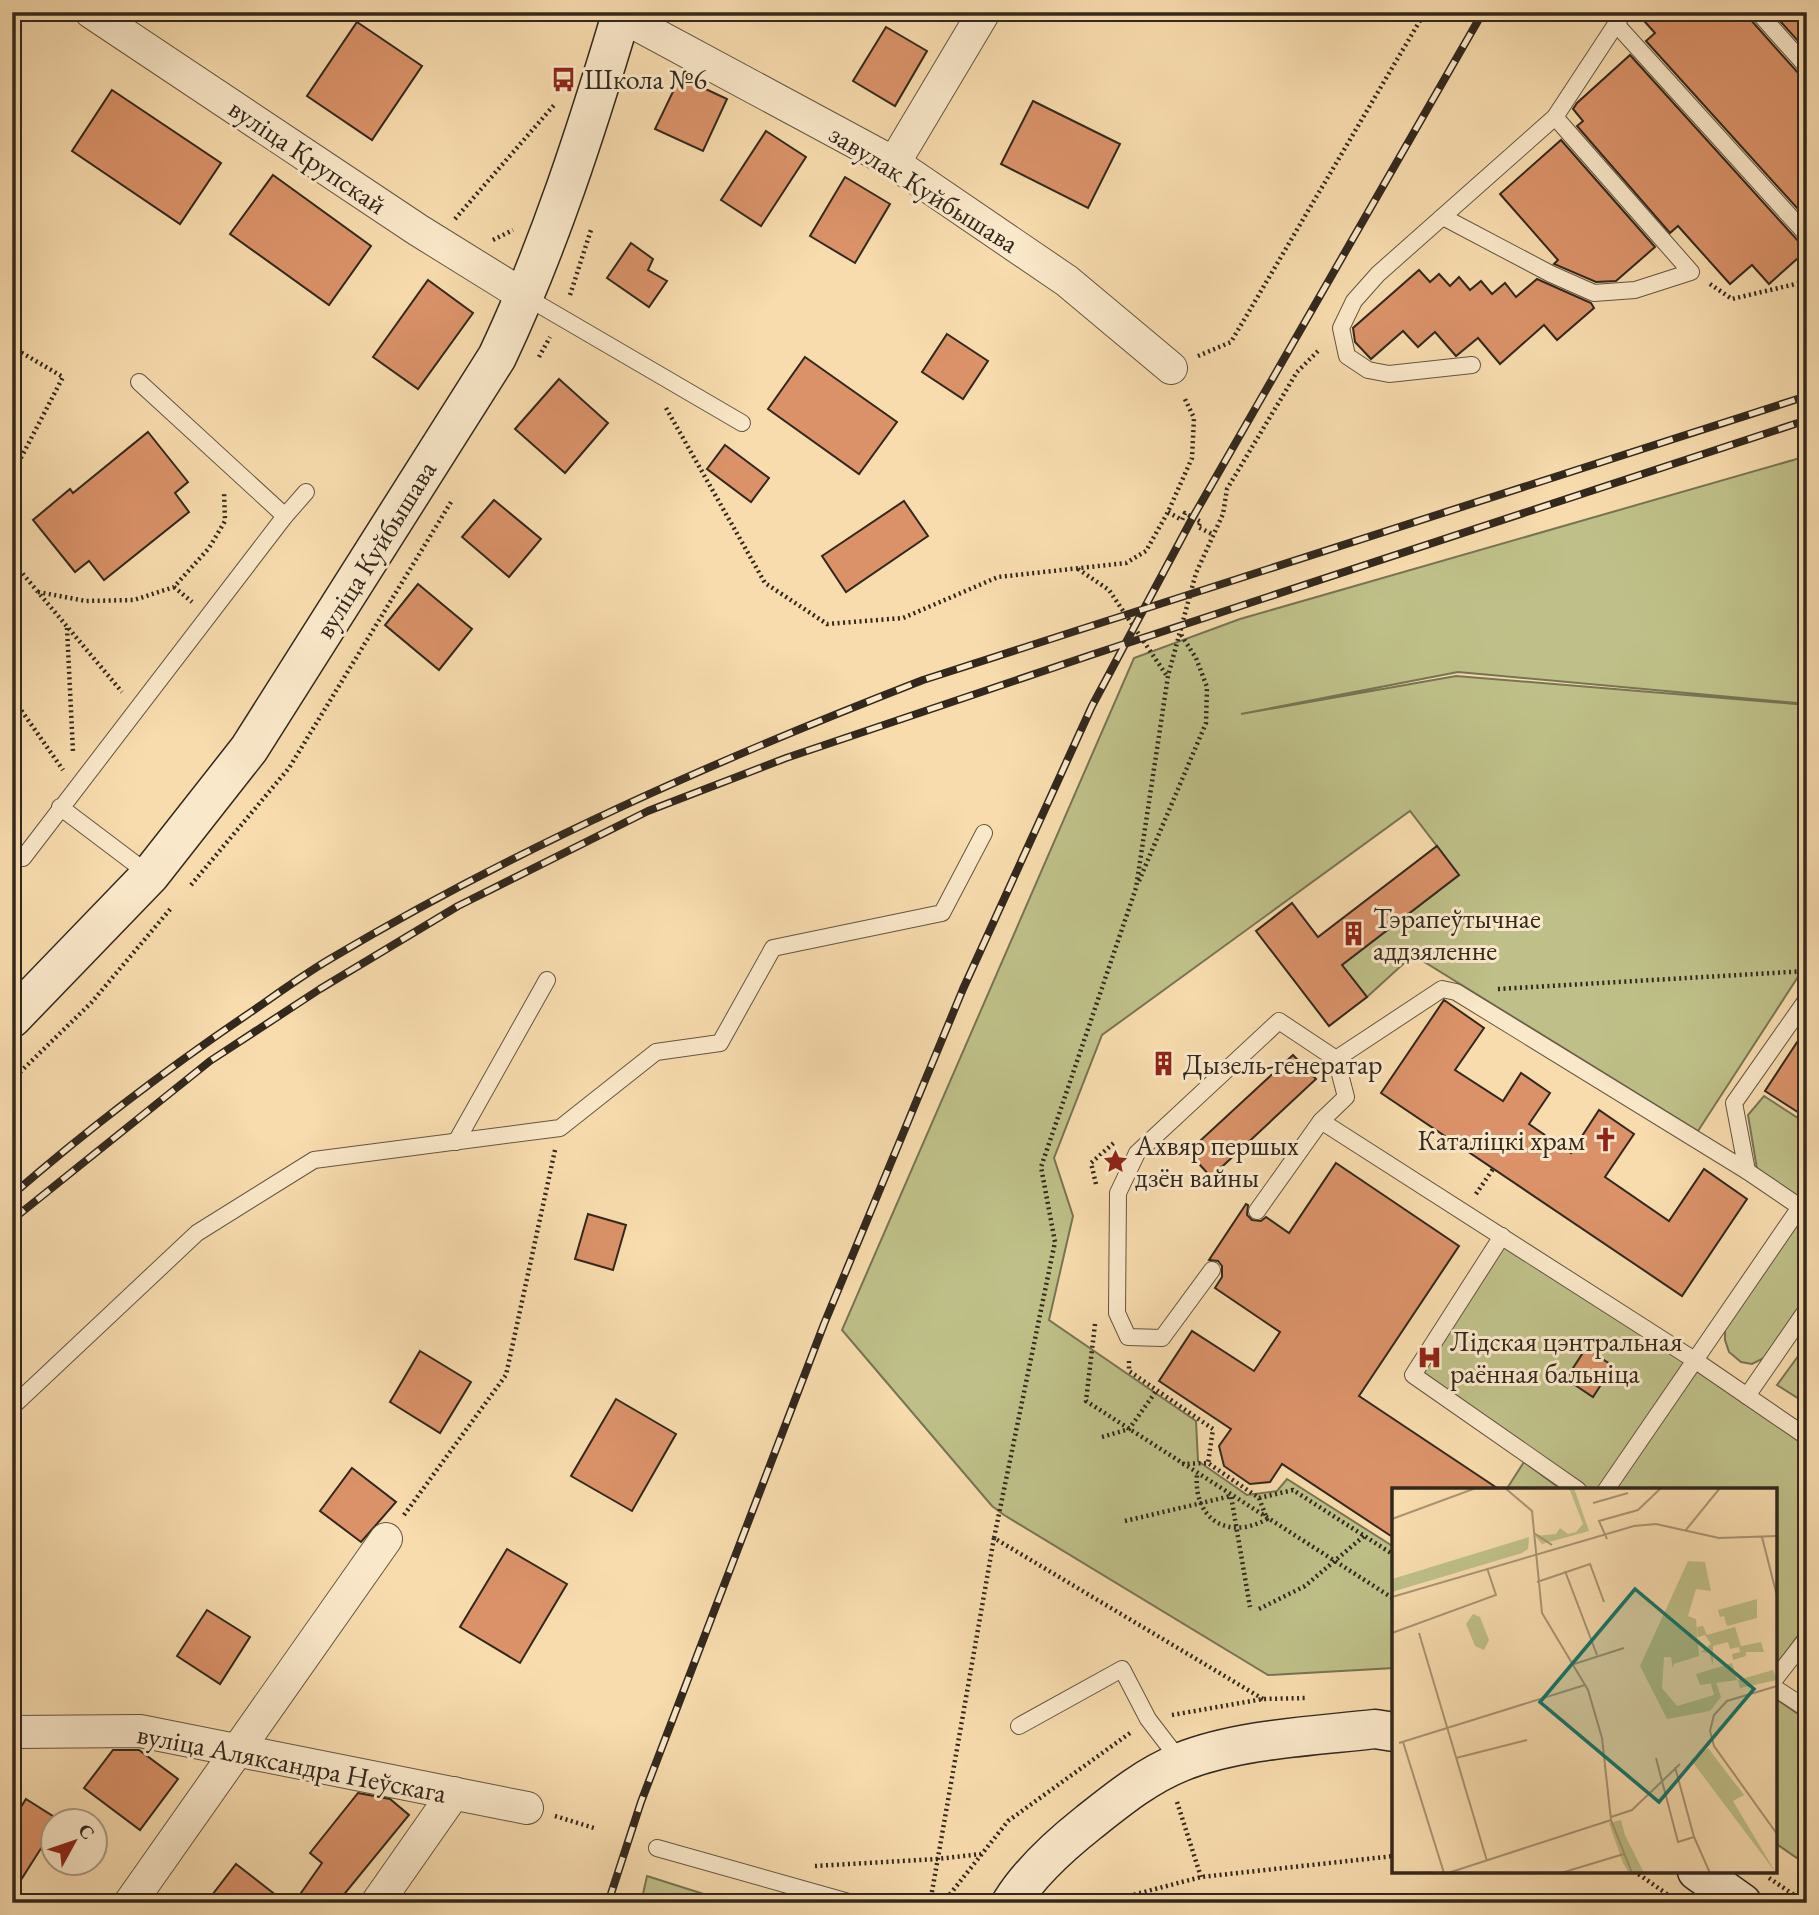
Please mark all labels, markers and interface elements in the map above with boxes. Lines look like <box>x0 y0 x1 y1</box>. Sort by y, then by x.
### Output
place label: Школа №6 <box>584 61 707 97</box>
bus stop icon: Школа №6 <box>550 65 578 93</box>
street label: вуліца Крупскай <box>222 90 394 222</box>
street label: завулак Куйбышава <box>822 115 1026 261</box>
street label: вуліца Куйбышава <box>306 453 444 645</box>
place label: Тэрапеўтычнае аддзяленне <box>1373 900 1541 968</box>
building icon: Тэрапеўтычнае аддзяленне <box>1339 920 1367 948</box>
place label: Дызель-генератар <box>1183 1046 1383 1082</box>
building icon: Дызель-генератар <box>1149 1050 1177 1078</box>
place label: Каталіцкі храм <box>1417 1122 1585 1158</box>
church icon: Каталіцкі храм <box>1591 1126 1619 1154</box>
place label: Ахвяр першых дзён вайны <box>1134 1127 1299 1195</box>
place icon: Ахвяр першых дзён вайны <box>1101 1147 1129 1175</box>
place label: Лідская цэнтральная раённая бальніца <box>1450 1323 1682 1391</box>
hospital icon: Лідская цэнтральная раённая бальніца <box>1416 1343 1444 1371</box>
inset map <box>1392 1488 1777 1873</box>
street label: вуліца Аляксандра Неўскага <box>134 1715 450 1811</box>
north arrow <box>38 1806 108 1876</box>
text: С <box>73 1818 101 1845</box>

